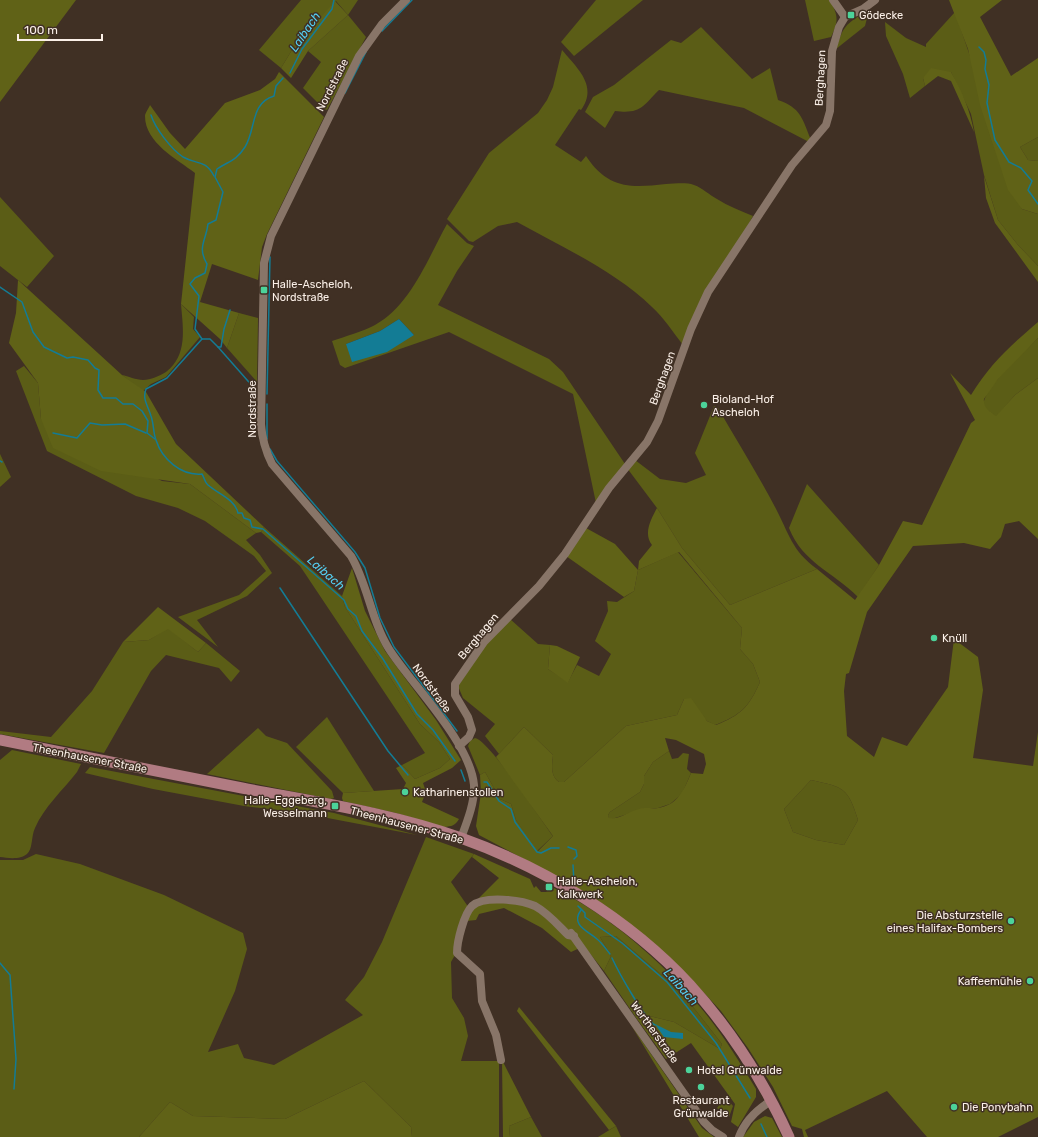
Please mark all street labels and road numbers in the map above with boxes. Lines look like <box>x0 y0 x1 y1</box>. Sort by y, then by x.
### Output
street label: Berghagen <box>813 50 828 106</box>
street label: Nordstraße <box>314 57 351 114</box>
street label: Berghagen <box>647 349 678 407</box>
street label: Nordstraße <box>246 380 259 438</box>
street label: Berghagen <box>455 611 501 662</box>
street label: Nordstraße <box>410 661 454 715</box>
street label: Theenhausener Straße <box>32 741 148 776</box>
street label: Theenhausener Straße <box>349 804 465 847</box>
street label: Wertherstraße <box>628 999 681 1066</box>

